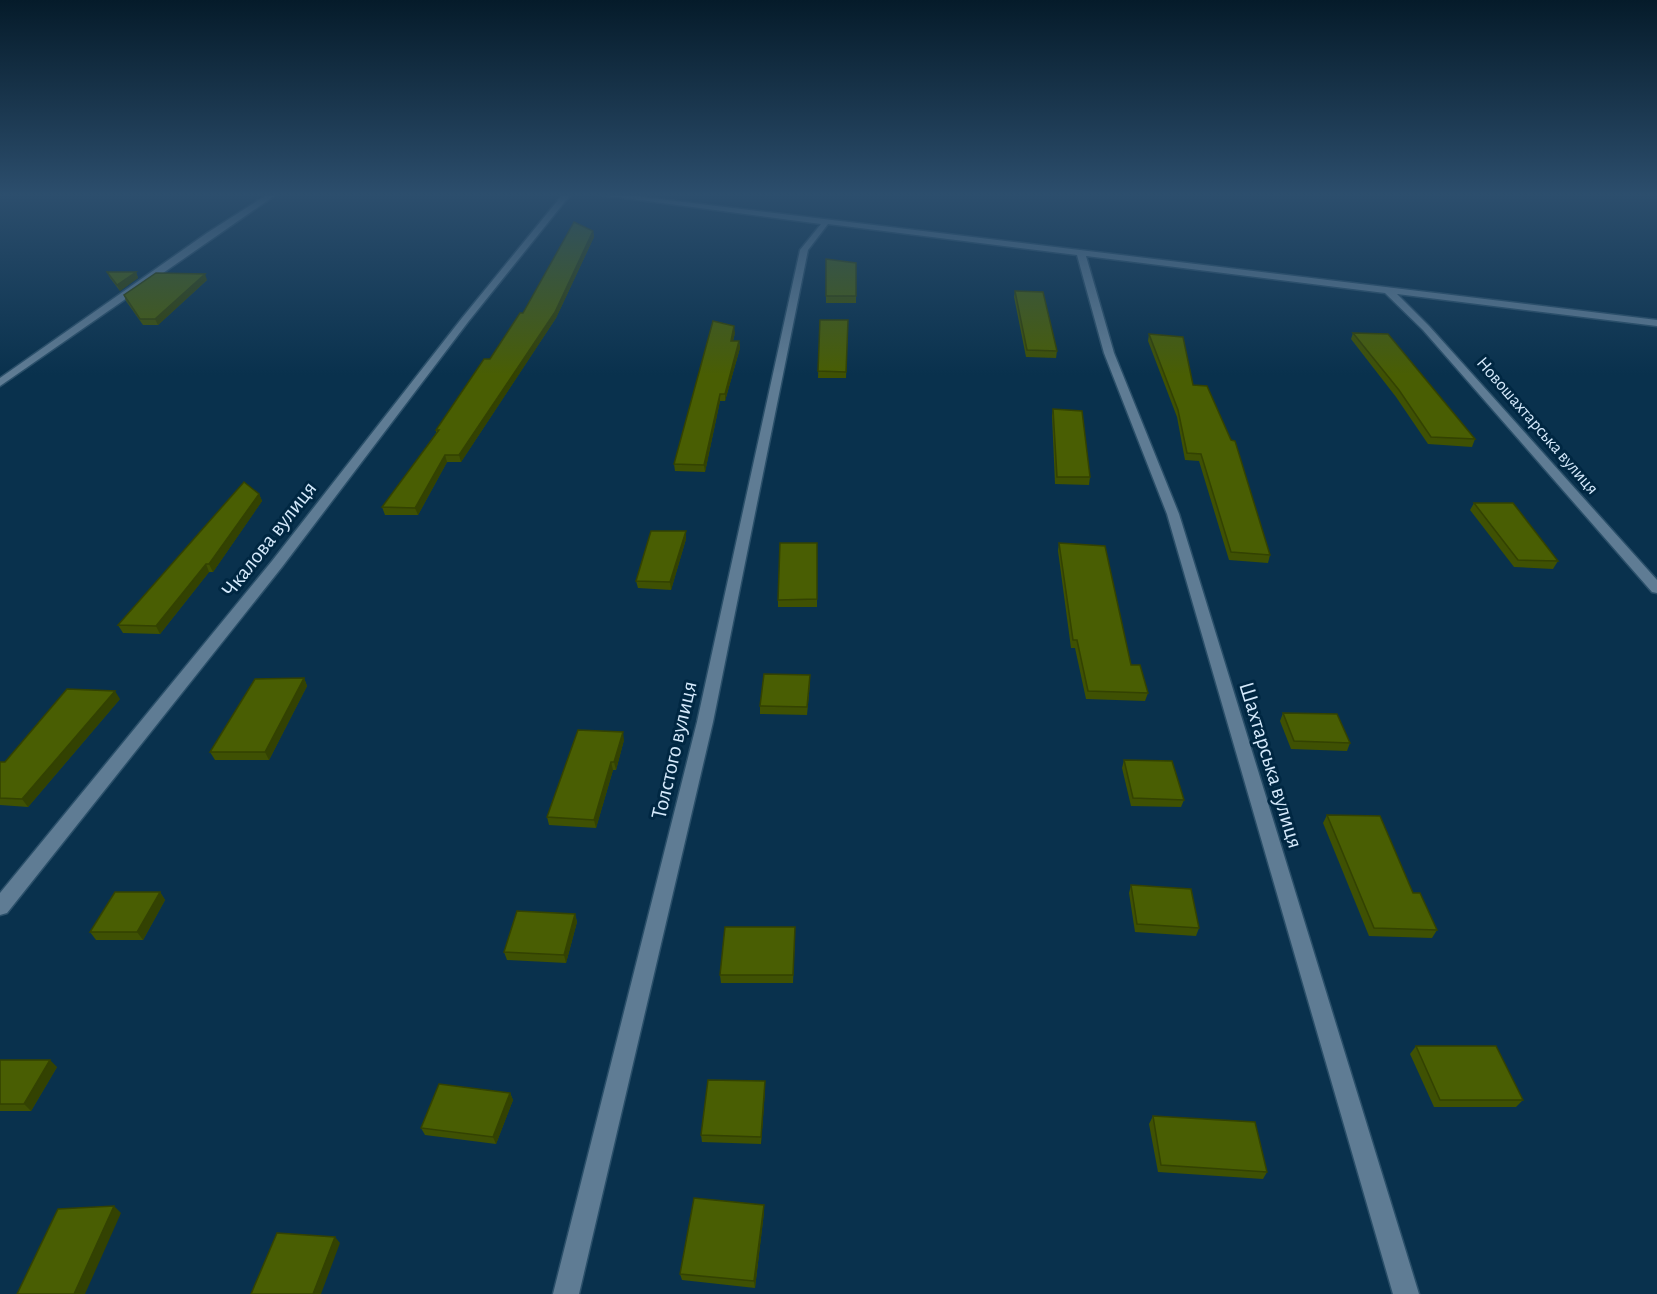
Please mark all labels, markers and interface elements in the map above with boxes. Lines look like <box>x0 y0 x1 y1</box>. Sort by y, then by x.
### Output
street label: Новошахтарська вулиця <box>1473 354 1601 498</box>
street label: Чкалова вулиця <box>217 477 321 601</box>
street label: Толстого вулиця <box>647 679 701 821</box>
street label: Шахтарська вулиця <box>1235 679 1307 851</box>

